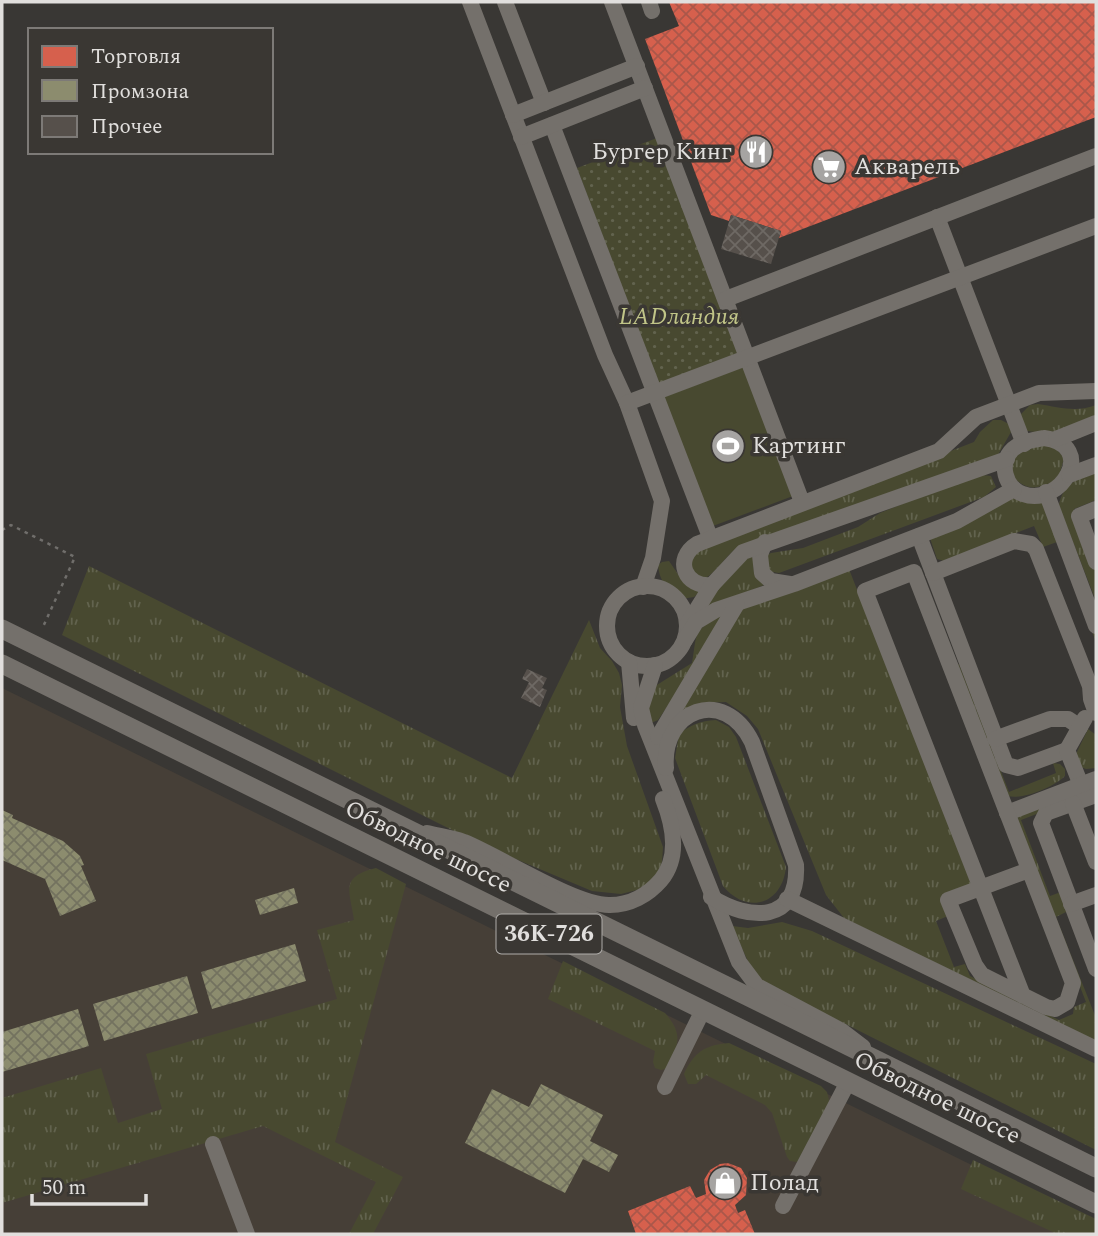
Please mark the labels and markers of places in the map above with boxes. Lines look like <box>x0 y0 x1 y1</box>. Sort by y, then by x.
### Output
restaurant icon: Бургер Кинг <box>737 133 775 171</box>
place label: Бургер Кинг <box>592 134 732 170</box>
supermarket icon: Акварель <box>810 148 848 186</box>
place label: Акварель <box>854 149 960 185</box>
sports icon: Картинг <box>709 427 747 465</box>
place label: Картинг <box>752 428 846 464</box>
shop icon: Полад <box>706 1164 744 1202</box>
place label: Полад <box>750 1165 819 1201</box>

